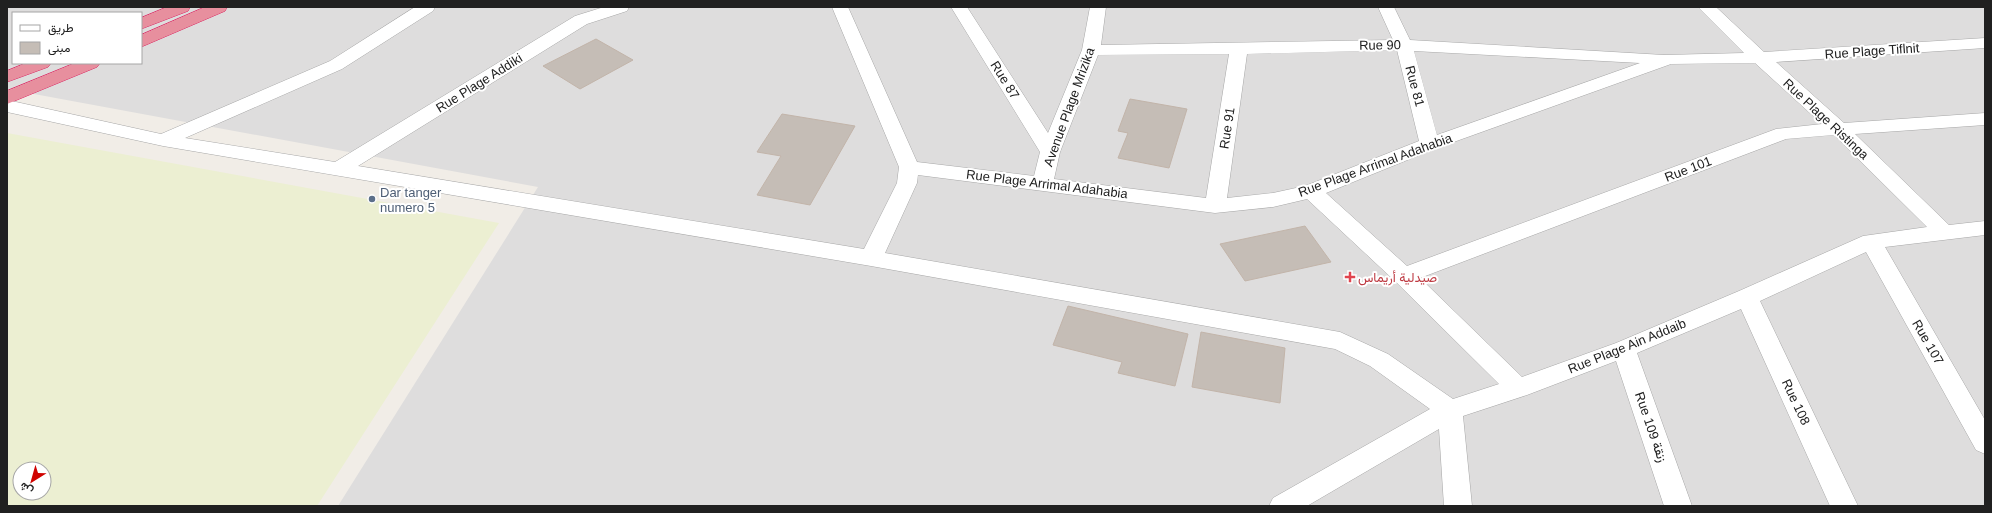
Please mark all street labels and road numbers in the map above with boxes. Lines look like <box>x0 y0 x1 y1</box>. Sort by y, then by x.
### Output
street label: Rue 90 <box>1359 37 1401 53</box>
street label: Rue Plage Tiflnit <box>1824 40 1920 62</box>
street label: Avenue Plage Mrizika <box>1040 45 1098 169</box>
street label: Rue Plage Addiki <box>433 50 525 116</box>
street label: Rue 87 <box>988 58 1022 102</box>
street label: Rue 81 <box>1402 64 1428 108</box>
street label: Rue Plage Ristinga <box>1780 76 1872 163</box>
street label: Rue 91 <box>1216 106 1238 150</box>
street label: Rue Plage Arrimal Adahabia <box>1296 130 1455 200</box>
street label: Rue 101 <box>1662 153 1714 185</box>
street label: Rue Plage Arrimal Adahabia <box>965 167 1129 201</box>
street label: Rue Plage Ain Addaib <box>1566 315 1688 377</box>
street label: Rue 107 <box>1909 317 1947 367</box>
street label: Rue 108 <box>1779 377 1813 427</box>
street label: Rue 109 زنقة <box>1631 390 1670 464</box>

